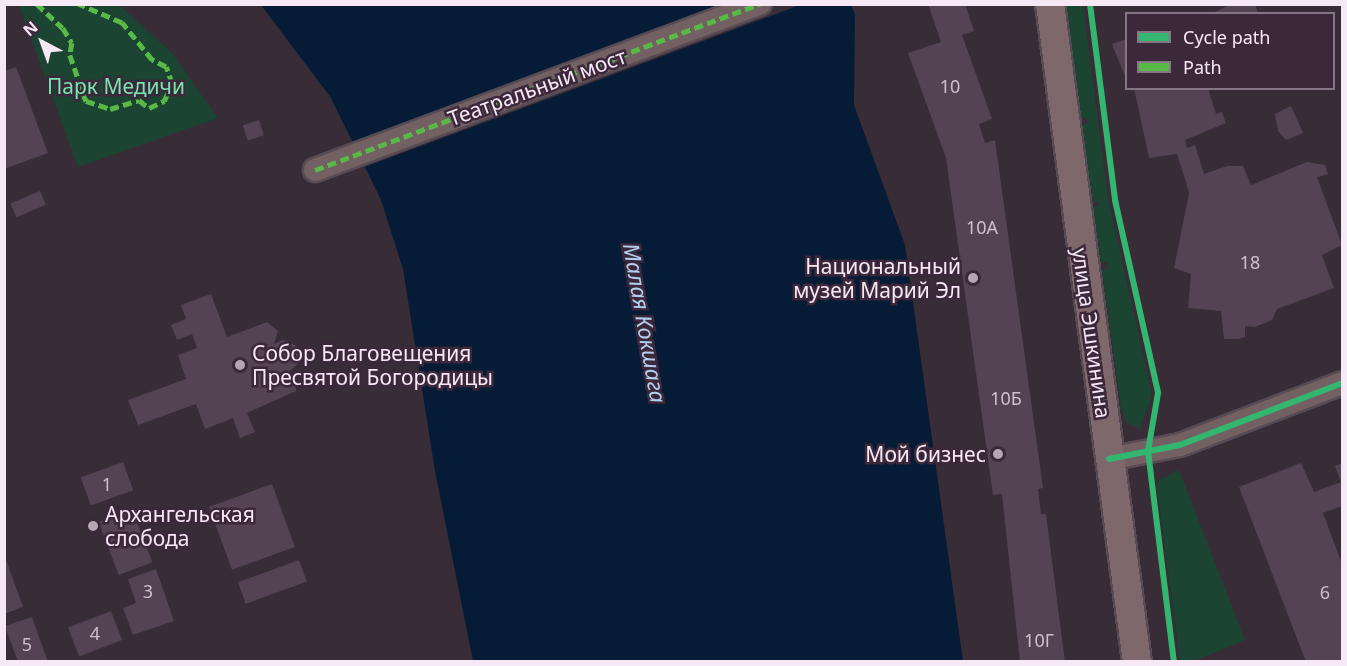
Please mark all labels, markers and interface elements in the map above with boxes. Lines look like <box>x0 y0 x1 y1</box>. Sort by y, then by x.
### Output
north arrow <box>12 12 72 72</box>
legend <box>1125 12 1335 90</box>
text: N <box>18 16 42 41</box>
text: Cycle path <box>1183 25 1270 49</box>
street label: Театральный мост <box>444 43 630 131</box>
text: Path <box>1183 55 1222 79</box>
park label: Парк Медичи <box>47 73 185 99</box>
house number: 10 <box>940 75 960 97</box>
house number: 10А <box>966 216 998 238</box>
water label: Малая Кокшага <box>618 241 672 405</box>
street label: улица Эшкинина <box>1068 246 1116 420</box>
house number: 18 <box>1240 251 1260 273</box>
place label: Национальный музей Марий Эл <box>793 253 961 303</box>
marker: Национальный музей Марий Эл <box>966 271 980 285</box>
place label: Собор Благовещения Пресвятой Богородицы <box>252 340 493 390</box>
marker: Собор Благовещения Пресвятой Богородицы <box>233 358 247 372</box>
house number: 10Б <box>990 387 1022 409</box>
place label: Мой бизнес <box>865 441 986 467</box>
marker: Мой бизнес <box>991 447 1005 461</box>
house number: 1 <box>102 473 112 495</box>
place label: Архангельская слобода <box>105 501 255 551</box>
marker: Архангельская слобода <box>86 519 100 533</box>
house number: 3 <box>143 580 153 602</box>
house number: 6 <box>1320 581 1330 603</box>
house number: 4 <box>90 622 100 644</box>
house number: 10Г <box>1024 629 1054 651</box>
house number: 5 <box>22 633 32 655</box>

